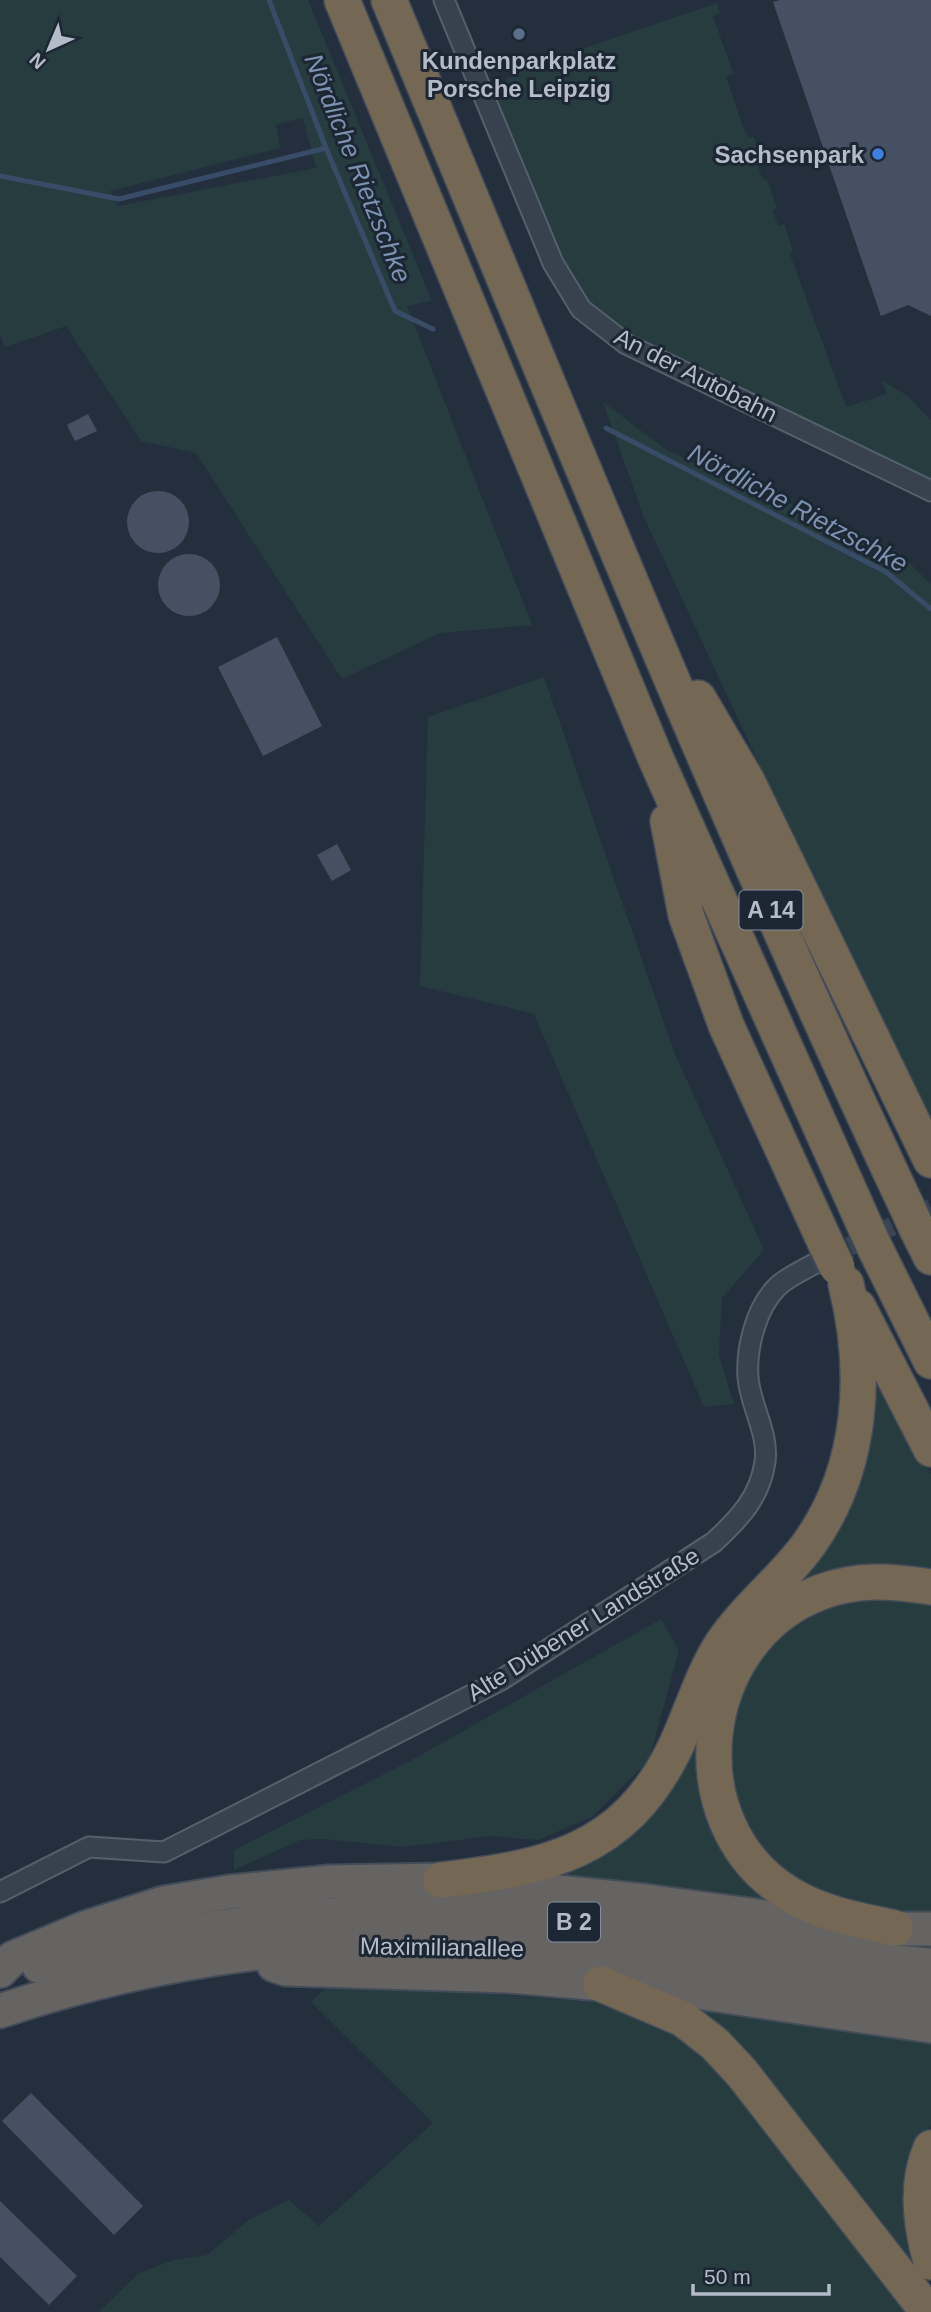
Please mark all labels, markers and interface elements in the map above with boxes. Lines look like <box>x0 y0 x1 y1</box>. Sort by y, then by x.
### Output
north arrow <box>14 14 84 84</box>
marker: Kundenparkplatz Porsche Leipzig <box>511 26 527 42</box>
place label: Kundenparkplatz Porsche Leipzig <box>422 47 616 102</box>
text: N <box>25 49 50 73</box>
water label: Nördliche Rietzschke <box>298 49 418 287</box>
place label: Sachsenpark <box>715 141 865 168</box>
marker: Sachsenpark <box>870 146 886 162</box>
street label: An der Autobahn <box>610 322 782 428</box>
water label: Nördliche Rietzschke <box>683 437 913 579</box>
road number: A 14 <box>740 890 802 930</box>
street label: Alte Dübener Landstraße <box>462 1541 704 1707</box>
road number: B 2 <box>548 1902 600 1941</box>
street label: Maximilianallee <box>360 1932 524 1962</box>
scale bar <box>693 2252 830 2296</box>
text: 50 m <box>704 2265 751 2288</box>

